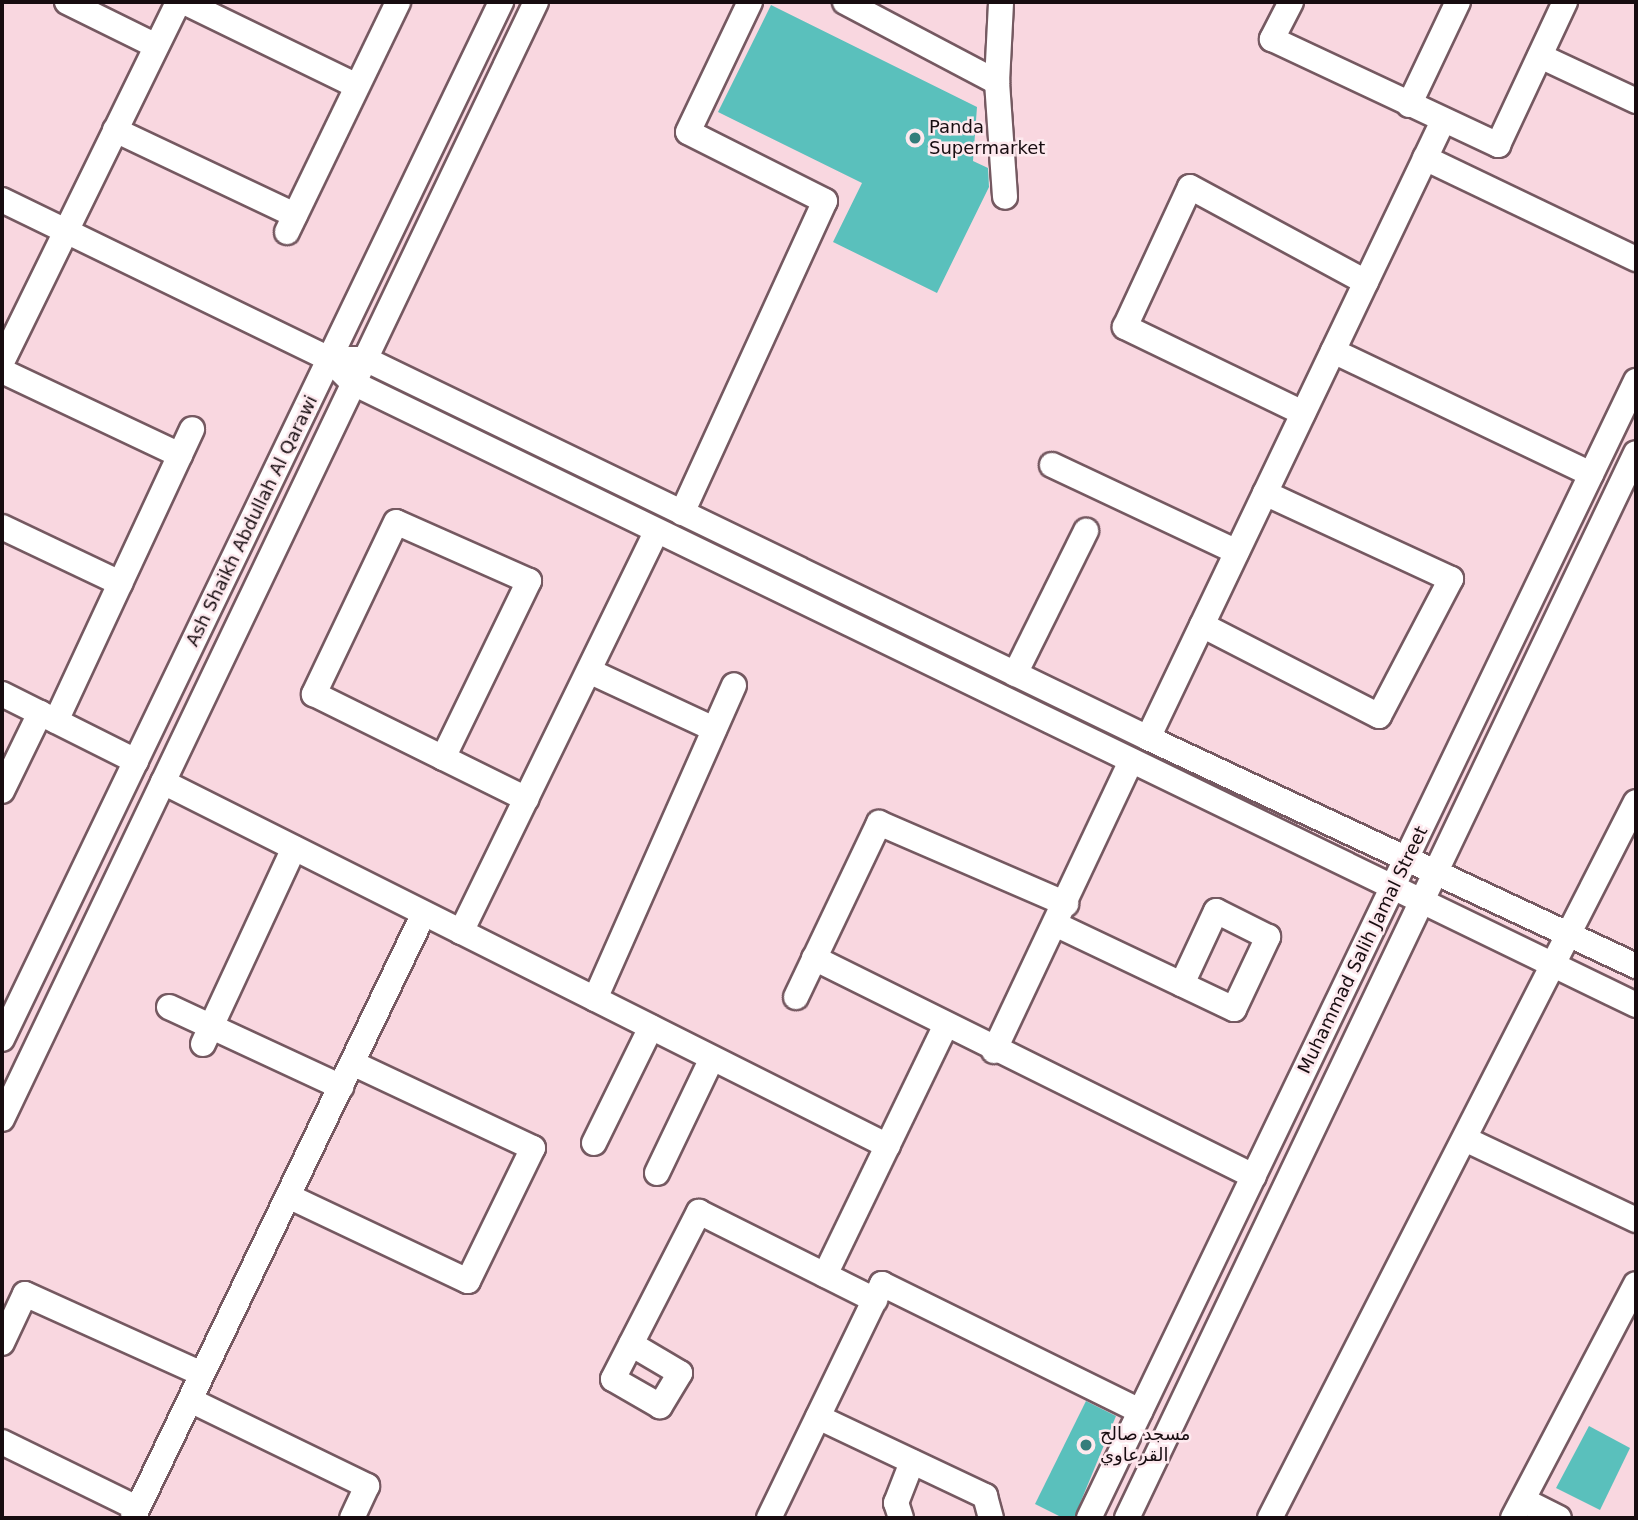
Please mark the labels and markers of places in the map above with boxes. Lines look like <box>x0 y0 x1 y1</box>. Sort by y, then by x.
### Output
place label: Panda Supermarket <box>929 117 1045 160</box>
marker: Panda Supermarket <box>907 130 923 146</box>
place label: مسجد صالح القرعاوي <box>1100 1424 1190 1466</box>
marker: مسجد صالح القرعاوي <box>1078 1437 1094 1453</box>

